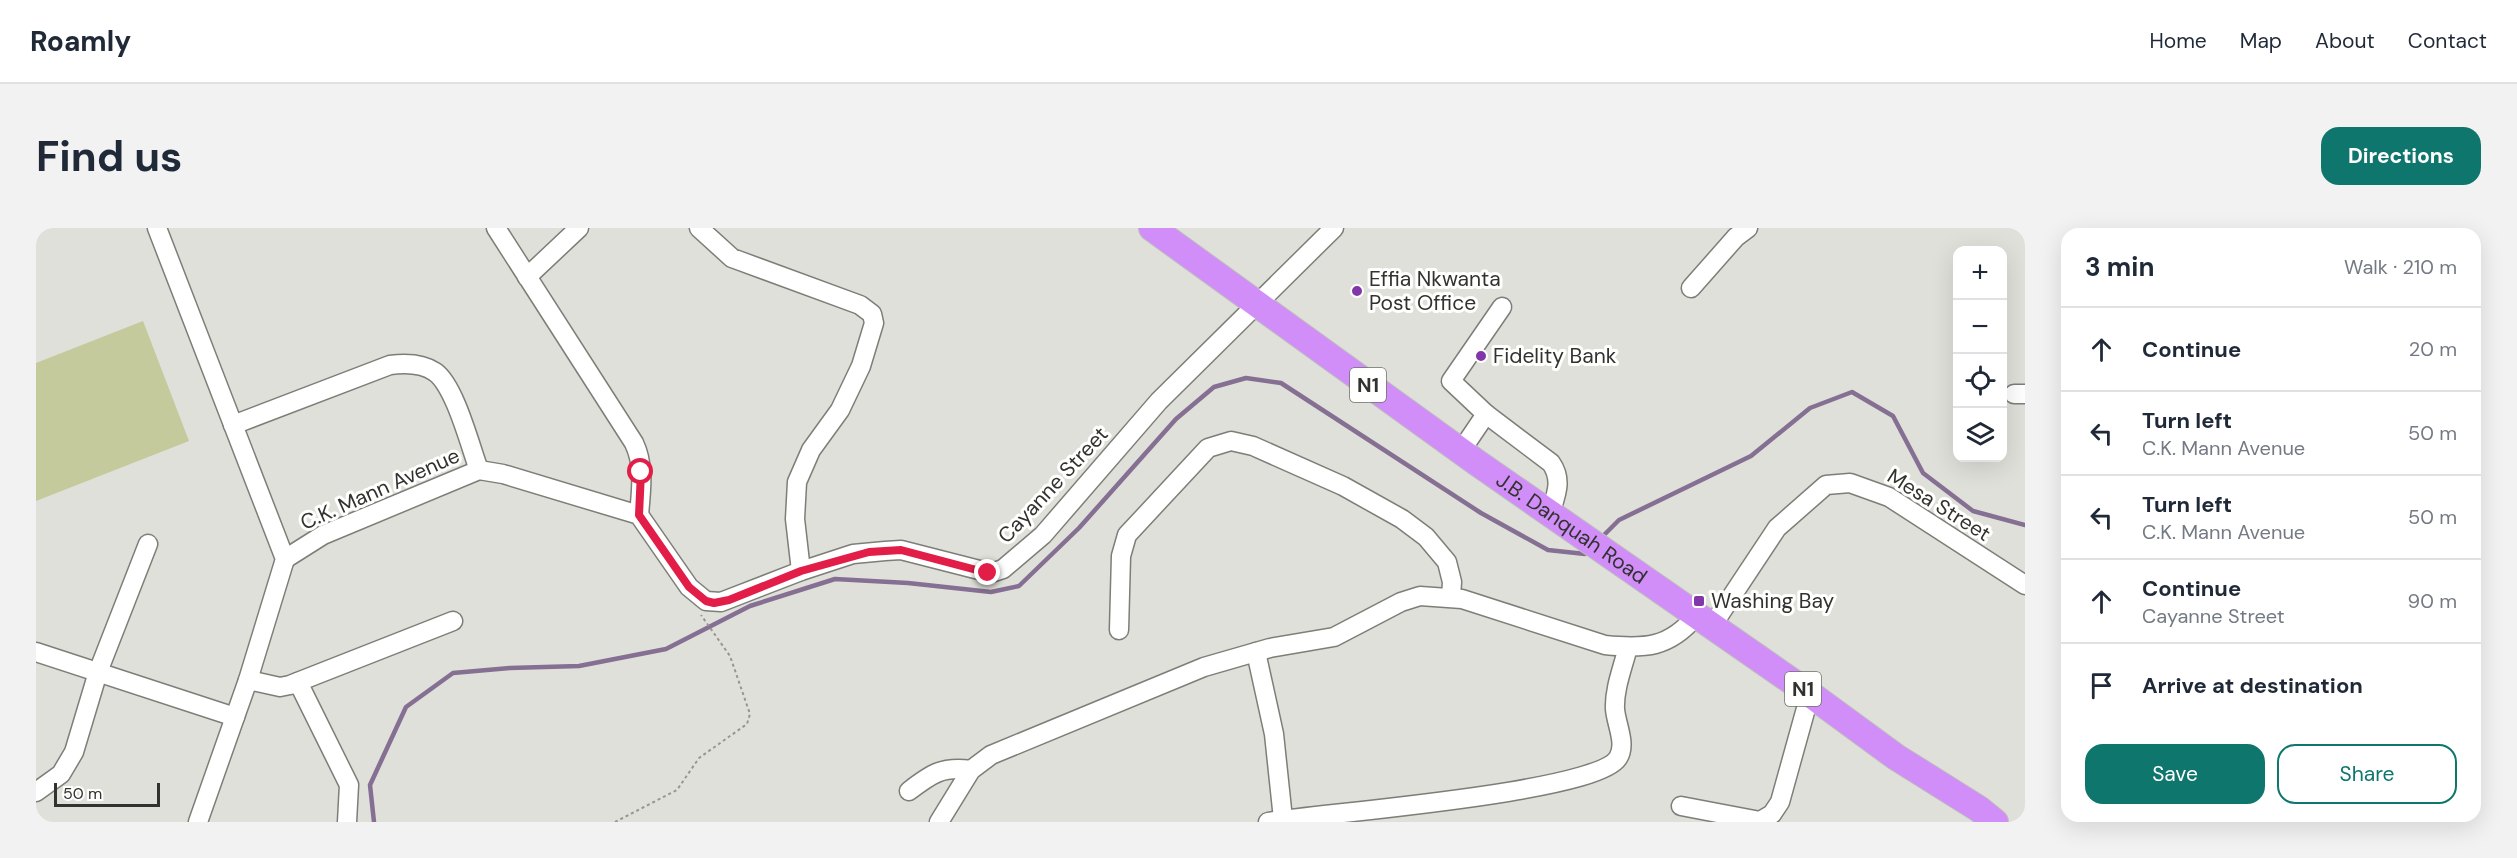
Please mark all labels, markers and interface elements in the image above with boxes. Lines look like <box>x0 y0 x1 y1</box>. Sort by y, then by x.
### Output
text: Roamly <box>30 23 131 60</box>
text: Home <box>2149 27 2207 55</box>
text: Map <box>2240 27 2282 55</box>
text: About <box>2315 27 2375 55</box>
text: Contact <box>2408 27 2487 55</box>
button: Directions <box>2321 127 2481 185</box>
text: Find us <box>36 129 182 184</box>
map controls <box>1953 246 2007 462</box>
button: + <box>1953 246 2007 300</box>
text: 3 min <box>2085 250 2154 284</box>
text: Walk · 210 m <box>2344 254 2457 280</box>
place label: Effia Nkwanta Post Office <box>1369 265 1501 317</box>
marker: Effia Nkwanta Post Office <box>1350 284 1364 298</box>
button: − <box>1953 300 2007 354</box>
icon: ahead <box>2085 333 2118 366</box>
text: Continue <box>2142 335 2241 364</box>
text: 20 m <box>2409 336 2457 362</box>
place label: Fidelity Bank <box>1493 342 1617 370</box>
marker: Fidelity Bank <box>1474 349 1488 363</box>
button: locate <box>1953 354 2007 408</box>
road number: N1 <box>1350 368 1386 402</box>
text: Turn left <box>2142 406 2232 435</box>
button: layers <box>1953 408 2007 462</box>
icon: left <box>2085 417 2118 450</box>
text: 50 m <box>2408 420 2457 446</box>
street label: Cayanne Street <box>992 421 1114 549</box>
text: C.K. Mann Avenue <box>2142 435 2305 461</box>
street label: C.K. Mann Avenue <box>296 441 464 537</box>
route start <box>627 458 653 484</box>
street label: Mesa Street <box>1882 462 1996 548</box>
street label: J.B. Danquah Road <box>1490 466 1653 591</box>
text: Turn left <box>2142 490 2232 519</box>
icon: left <box>2085 501 2118 534</box>
text: 50 m <box>2408 504 2457 530</box>
text: C.K. Mann Avenue <box>2142 519 2305 545</box>
route end <box>974 559 1000 585</box>
text: Continue <box>2142 574 2241 603</box>
icon: ahead <box>2085 585 2118 618</box>
place label: Washing Bay <box>1711 587 1835 615</box>
text: 90 m <box>2408 588 2457 614</box>
marker: Washing Bay <box>1692 594 1706 608</box>
text: Cayanne Street <box>2142 603 2285 629</box>
icon: arrive <box>2085 669 2118 702</box>
text: Arrive at destination <box>2142 671 2363 700</box>
road number: N1 <box>1785 672 1821 706</box>
button: Save <box>2085 744 2265 804</box>
button: Share <box>2277 744 2457 804</box>
scale bar <box>54 780 160 808</box>
text: 50 m <box>63 783 102 804</box>

